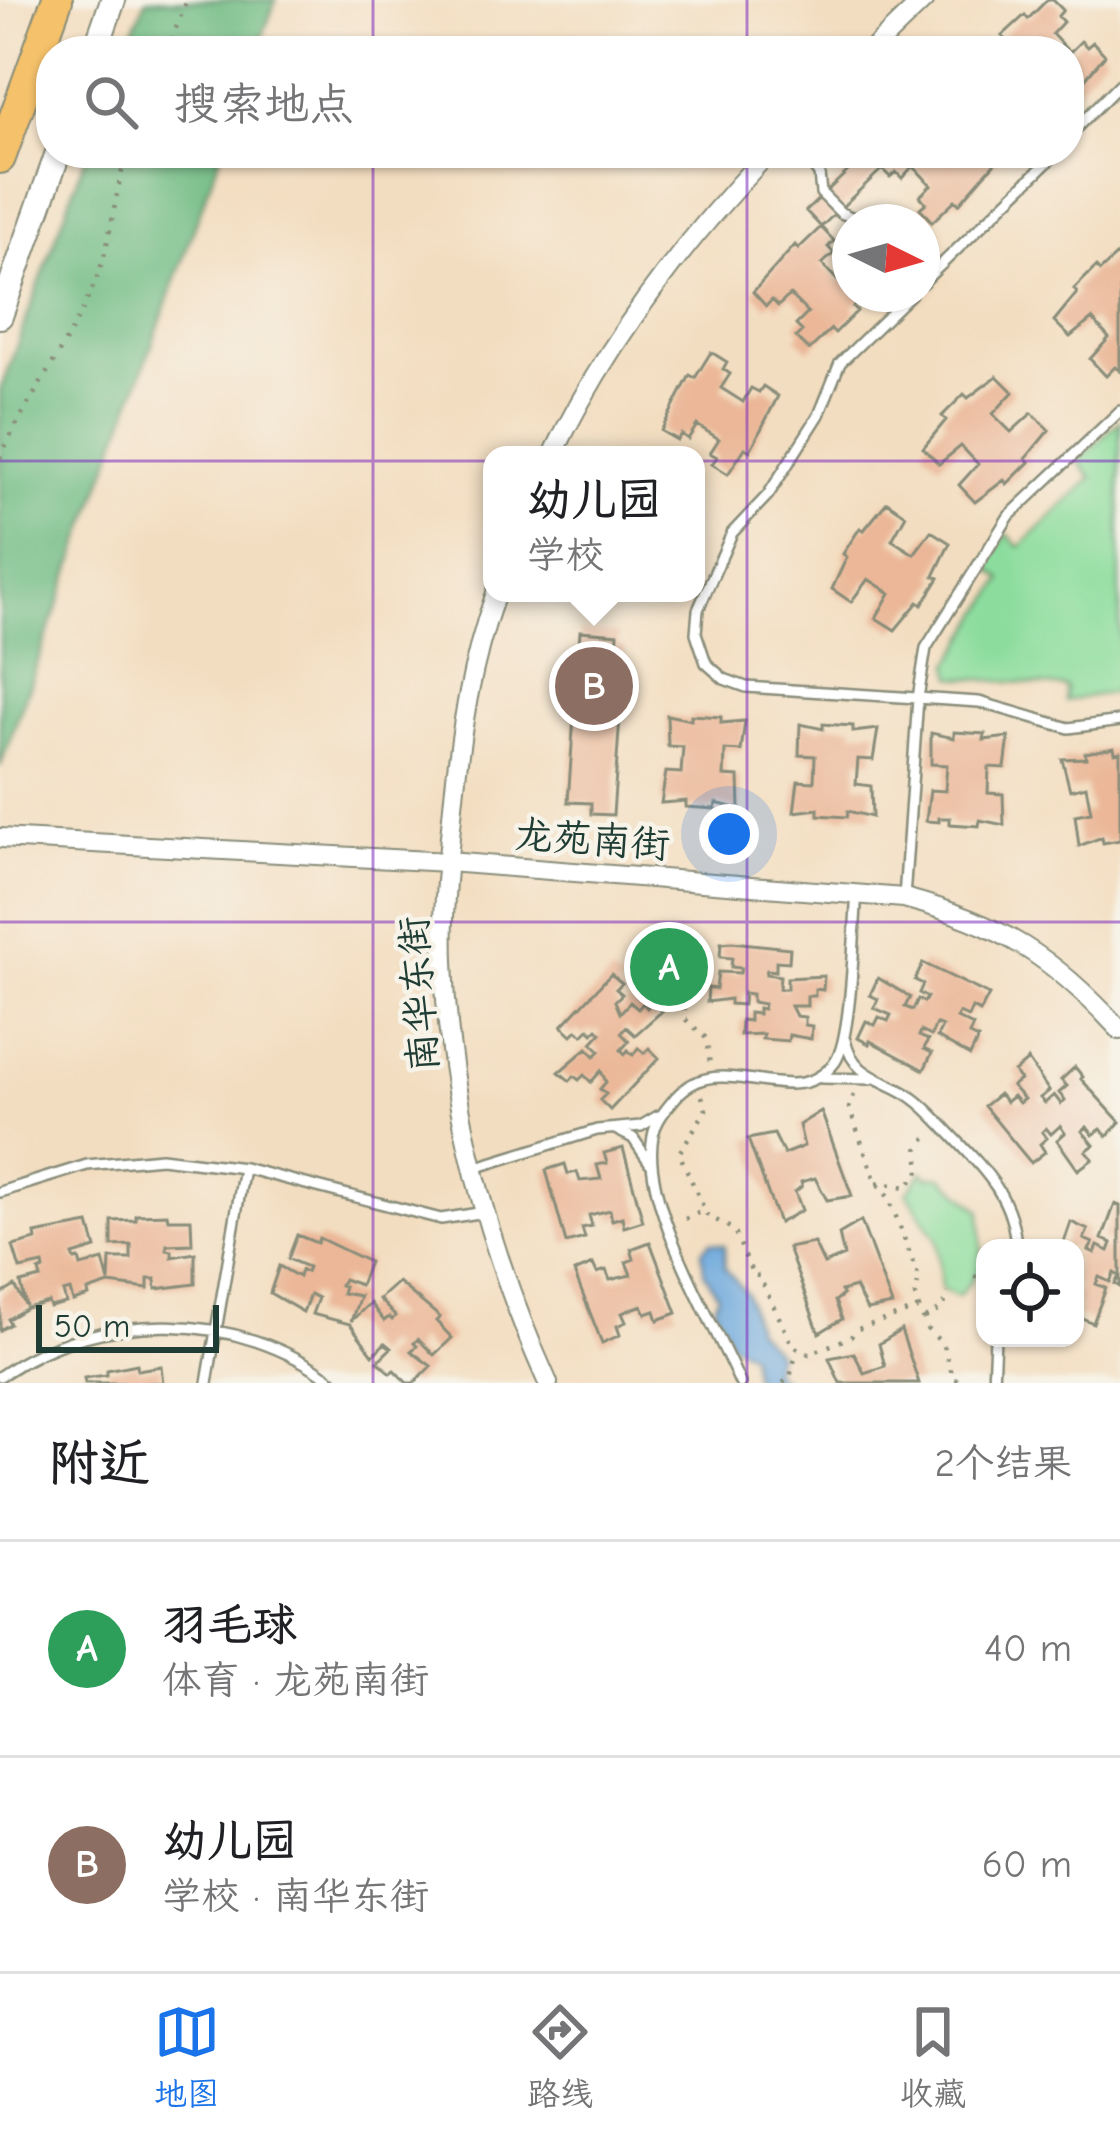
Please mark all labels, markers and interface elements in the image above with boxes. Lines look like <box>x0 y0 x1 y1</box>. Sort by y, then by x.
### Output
search box <box>36 36 1084 168</box>
icon: search <box>78 69 144 135</box>
text: 搜索地点 <box>174 78 354 130</box>
north arrow <box>832 204 940 312</box>
popup <box>483 446 705 602</box>
text: 幼儿园 <box>526 474 662 526</box>
text: 学校 <box>526 533 605 578</box>
pin: B <box>555 641 633 731</box>
your location <box>699 804 759 864</box>
street label: 龙苑南街 <box>513 812 671 868</box>
street label: 南华东街 <box>391 915 447 1073</box>
pin: A <box>630 922 708 1012</box>
map controls <box>976 1239 1084 1347</box>
button: locate <box>976 1239 1084 1347</box>
scale bar <box>36 1299 219 1352</box>
text: 50 m <box>54 1307 130 1345</box>
text: 附近 <box>48 1434 150 1493</box>
text: 2个结果 <box>935 1441 1072 1486</box>
text: 羽毛球 <box>162 1599 297 1651</box>
text: A <box>76 1626 98 1671</box>
text: 40 m <box>984 1626 1072 1671</box>
text: 体育 · 龙苑南街 <box>162 1658 429 1703</box>
text: 幼儿园 <box>162 1815 297 1867</box>
text: B <box>75 1842 99 1887</box>
text: 60 m <box>982 1842 1072 1887</box>
text: 学校 · 南华东街 <box>162 1874 429 1919</box>
tab: 地图 <box>154 1999 220 2114</box>
tab: 路线 <box>527 1999 593 2114</box>
tab: 收藏 <box>900 1999 966 2114</box>

